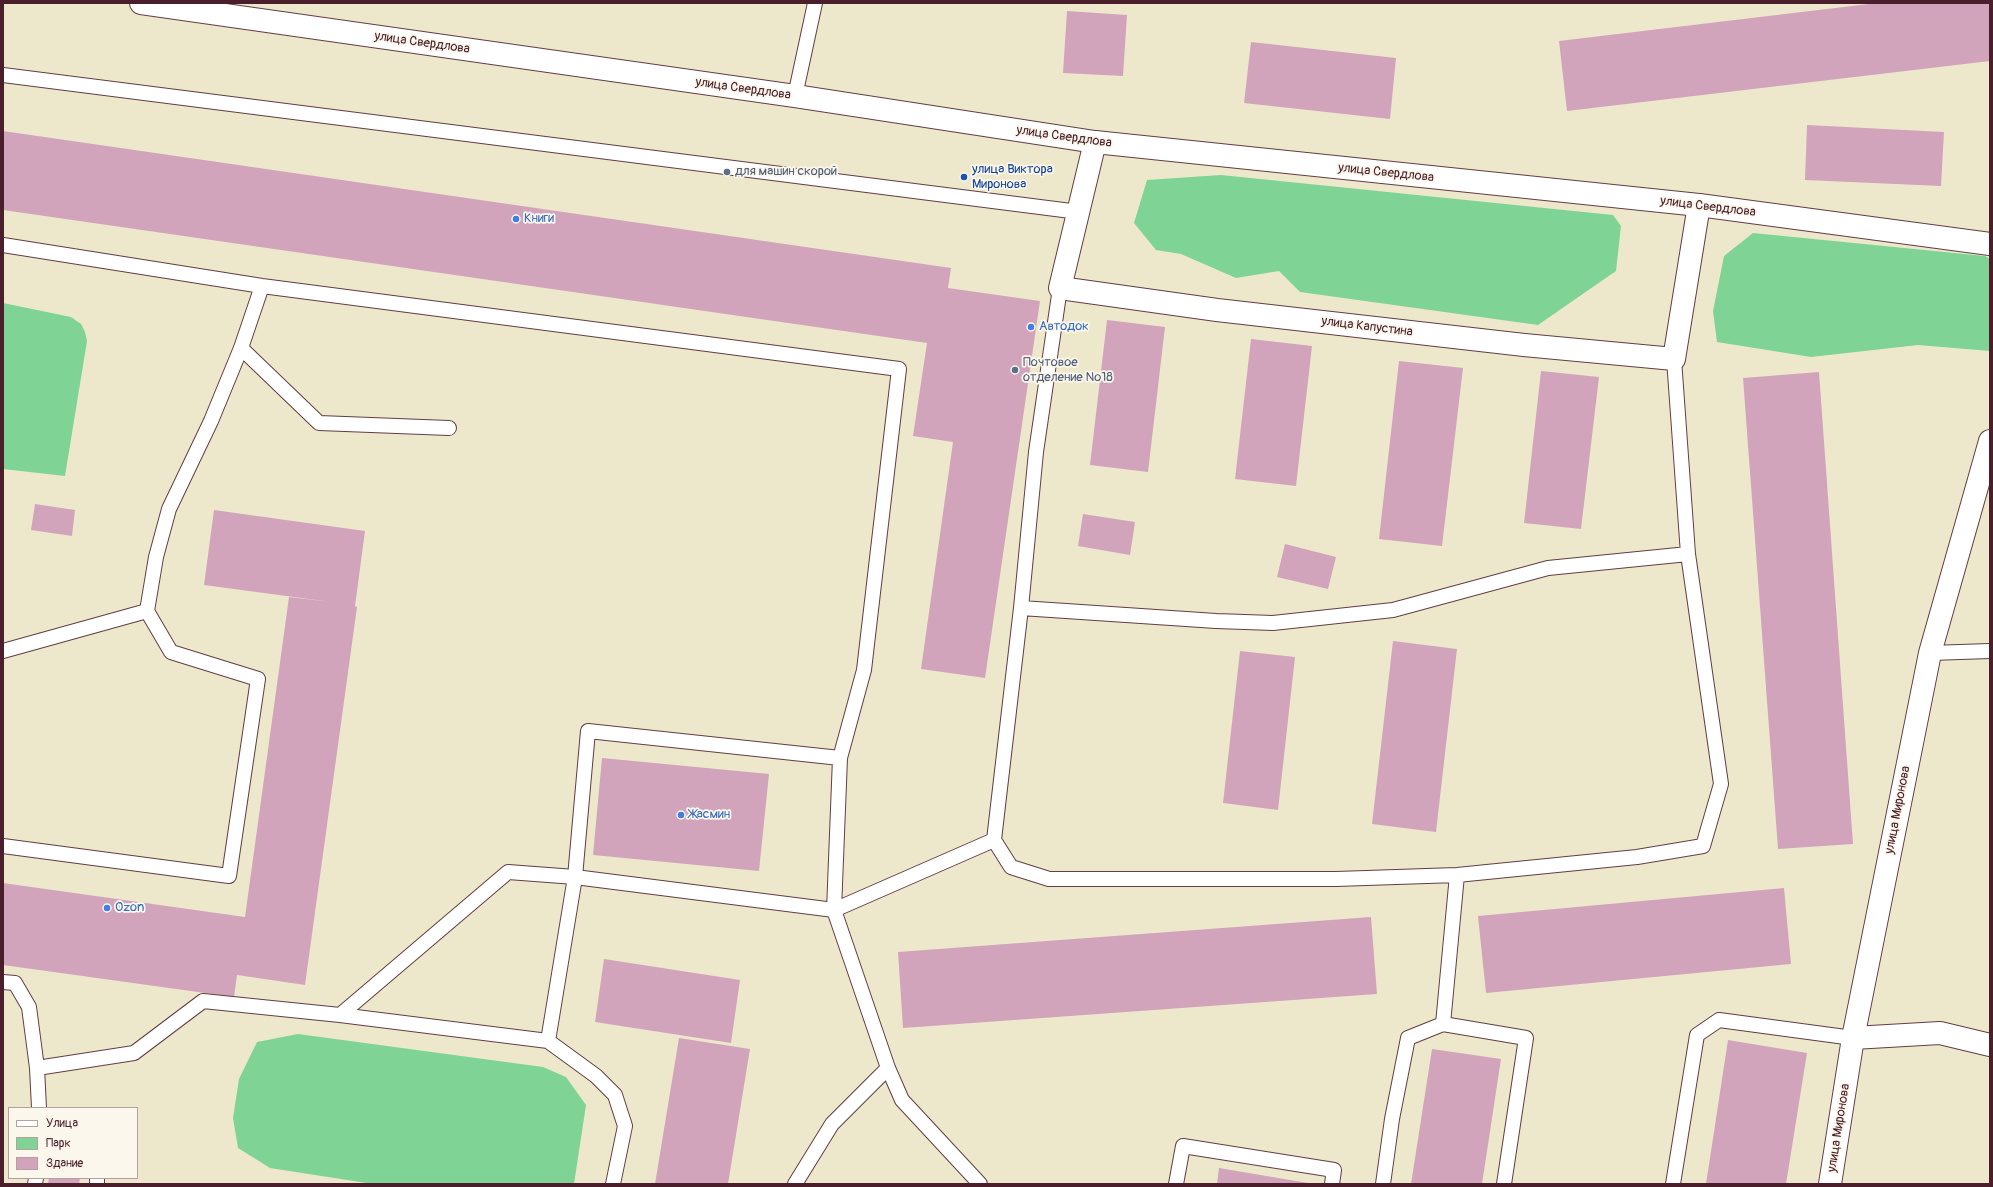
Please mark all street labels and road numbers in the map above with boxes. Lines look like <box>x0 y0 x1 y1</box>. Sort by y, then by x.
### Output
street label: улица Свердлова <box>373 29 471 57</box>
street label: улица Свердлова <box>694 75 792 103</box>
street label: улица Свердлова <box>1015 123 1113 151</box>
street label: улица Свердлова <box>1337 160 1435 186</box>
street label: улица Свердлова <box>1659 193 1757 221</box>
street label: улица Капустина <box>1320 314 1414 340</box>
street label: улица Миронова <box>1882 765 1914 855</box>
street label: улица Миронова <box>1824 1083 1854 1173</box>

